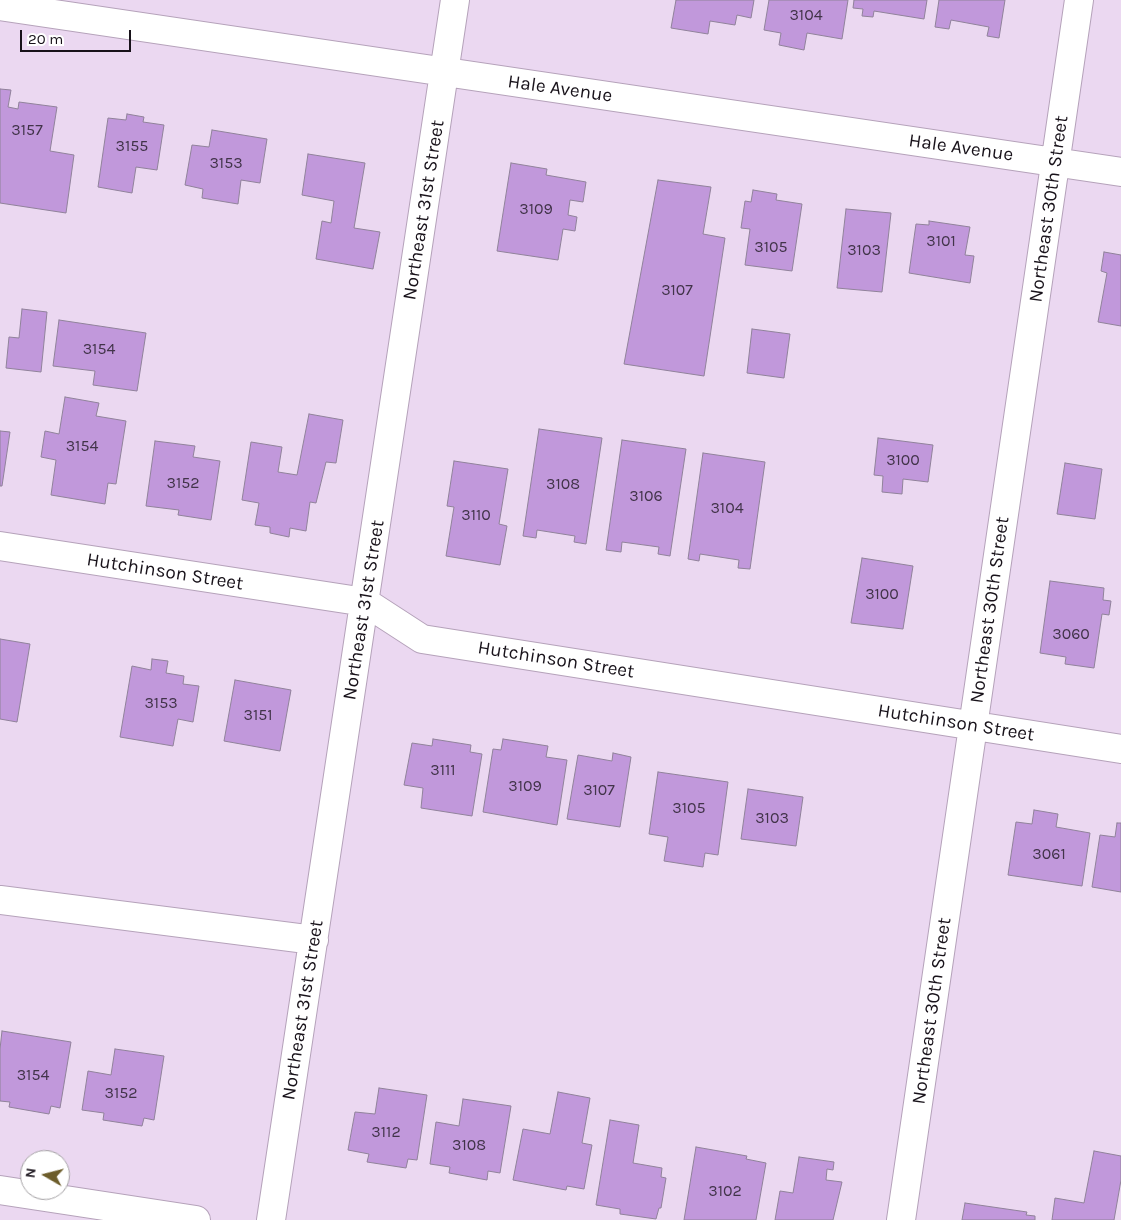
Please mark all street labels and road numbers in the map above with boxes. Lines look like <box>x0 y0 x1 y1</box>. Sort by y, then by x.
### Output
street label: Hale Avenue <box>506 70 614 108</box>
street label: Northeast 30th Street <box>1025 114 1073 304</box>
street label: Northeast 31st Street <box>399 118 449 302</box>
street label: Hale Avenue <box>907 129 1015 167</box>
street label: Northeast 30th Street <box>966 515 1014 705</box>
street label: Northeast 31st Street <box>339 518 389 702</box>
street label: Hutchinson Street <box>85 548 245 596</box>
street label: Hutchinson Street <box>476 636 636 684</box>
street label: Hutchinson Street <box>876 699 1036 747</box>
street label: Northeast 30th Street <box>908 916 956 1106</box>
street label: Northeast 31st Street <box>278 918 328 1102</box>

